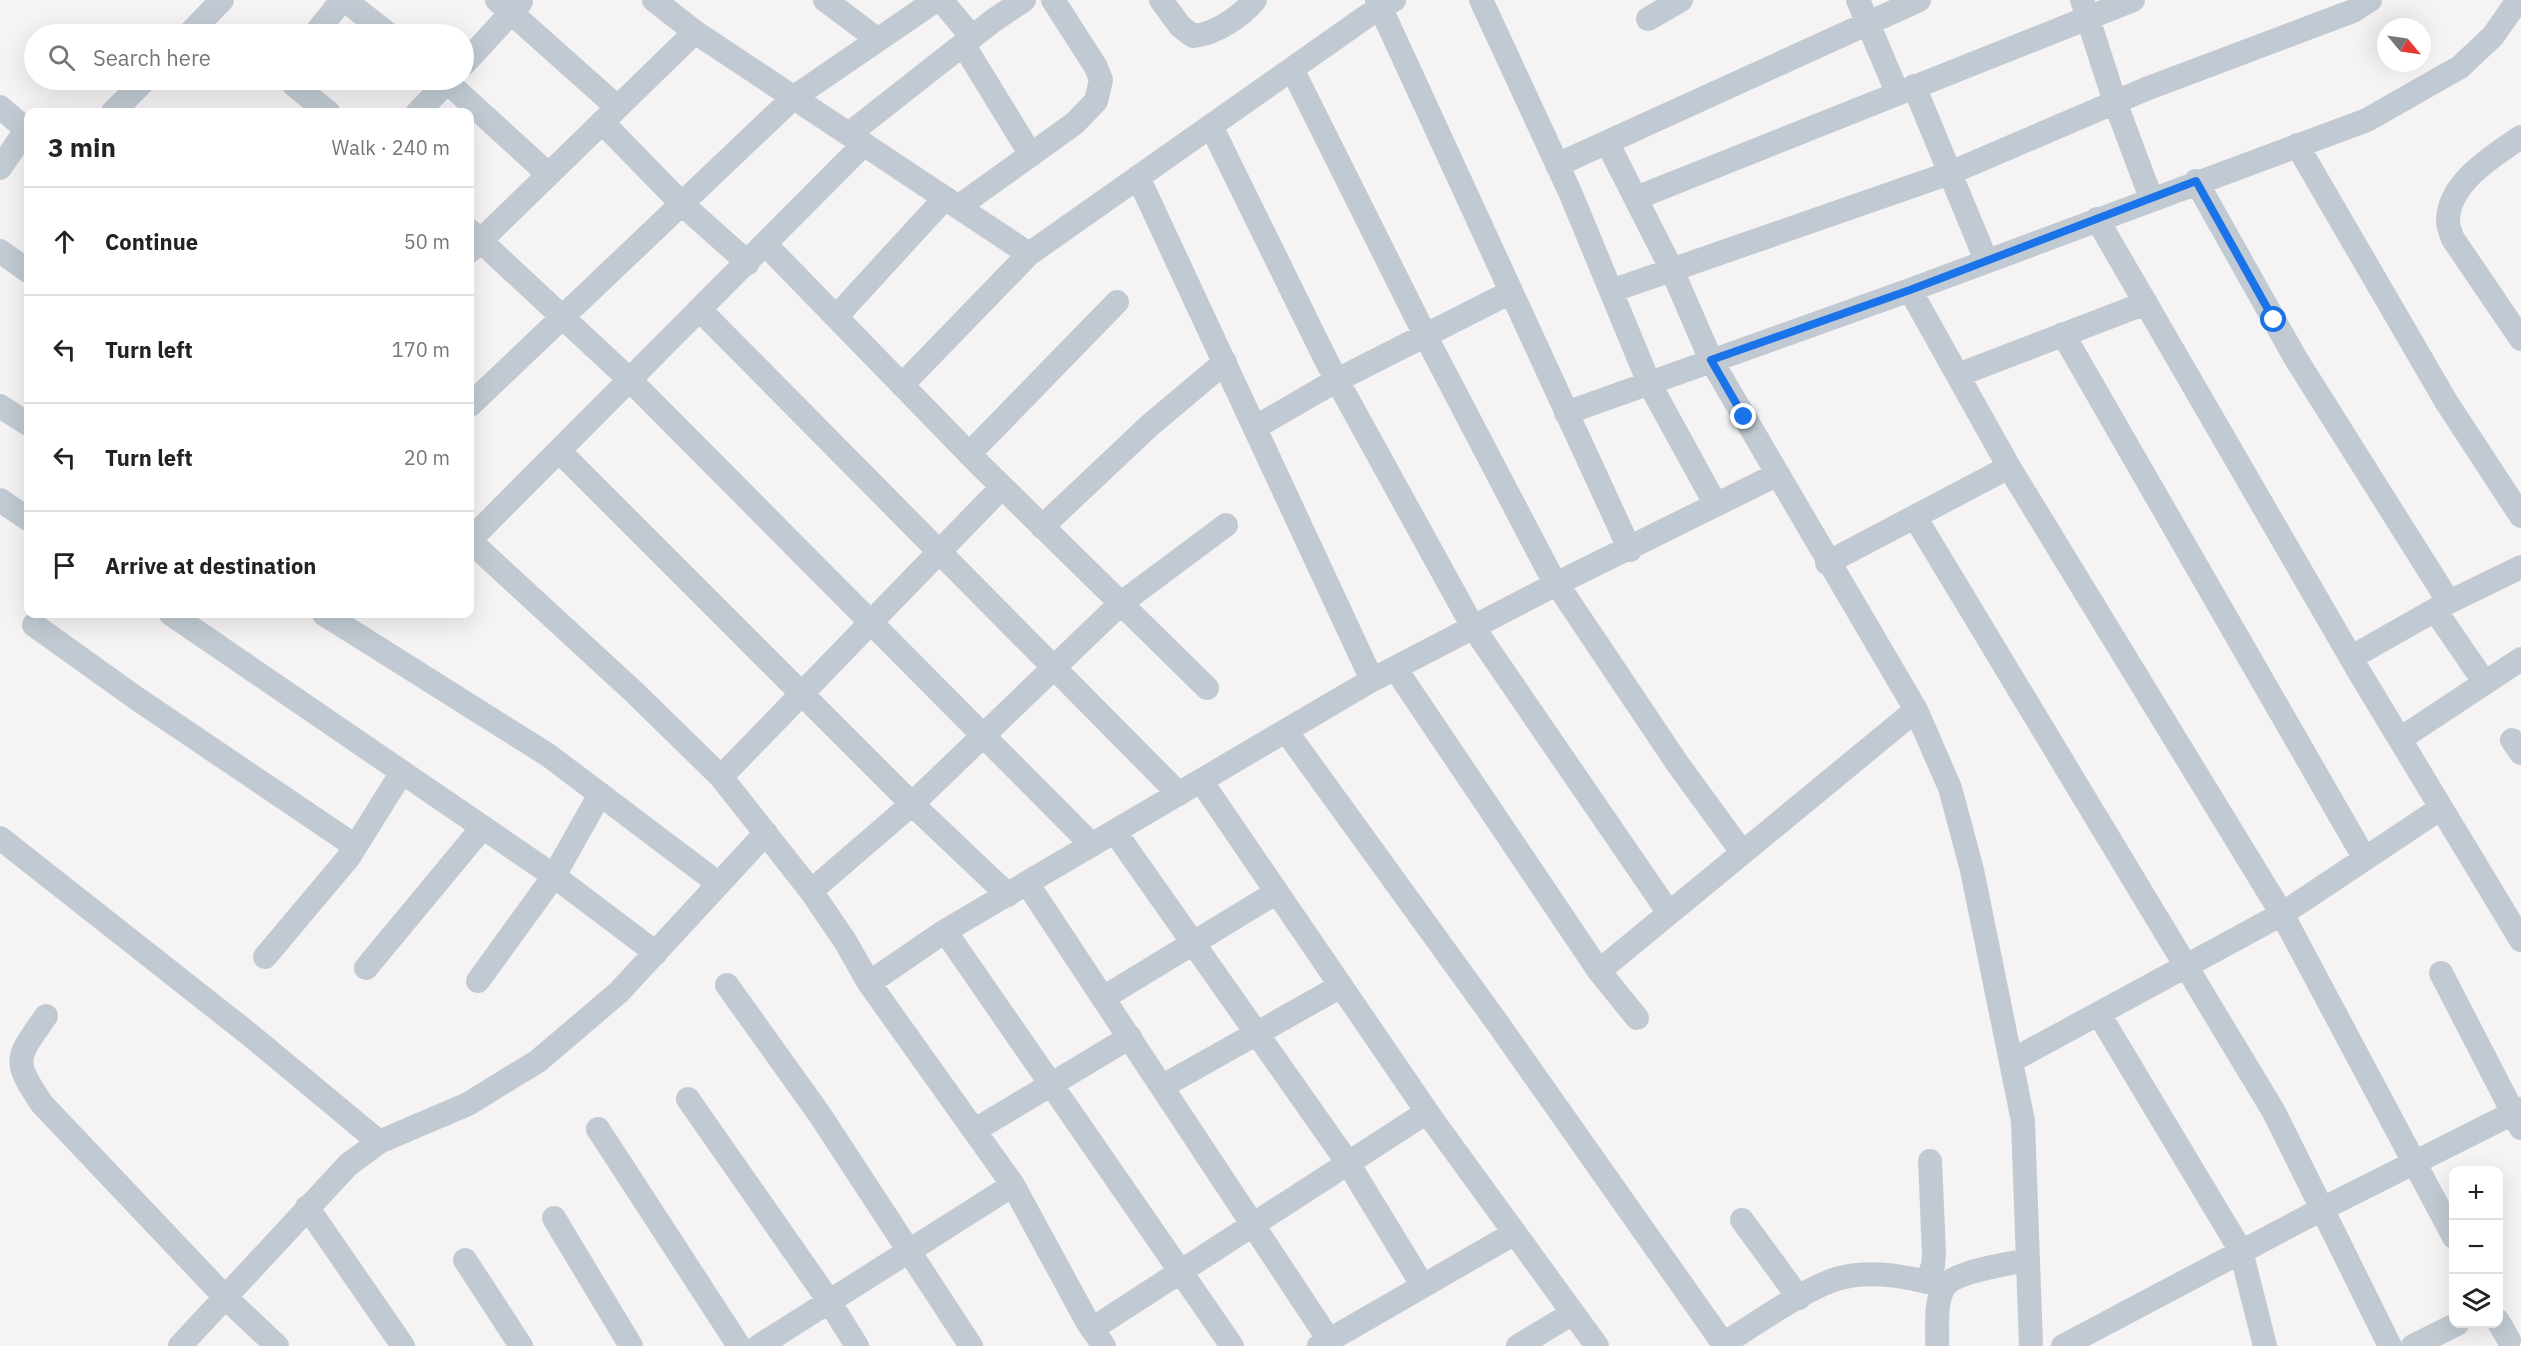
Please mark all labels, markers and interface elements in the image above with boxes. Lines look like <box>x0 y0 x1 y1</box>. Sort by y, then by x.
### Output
north arrow <box>2377 18 2431 72</box>
search box <box>24 24 474 90</box>
icon: search <box>45 41 78 74</box>
text: Search here <box>93 43 211 72</box>
text: 3 min <box>48 130 116 164</box>
text: Walk · 240 m <box>332 134 450 161</box>
icon: ahead <box>48 225 81 258</box>
text: Continue <box>105 227 198 256</box>
text: 50 m <box>404 228 450 255</box>
route start <box>2260 306 2286 332</box>
icon: left <box>48 333 81 366</box>
text: Turn left <box>105 335 193 364</box>
text: 170 m <box>392 336 450 363</box>
route end <box>1730 403 1756 429</box>
icon: left <box>48 441 81 474</box>
text: Turn left <box>105 443 193 472</box>
text: 20 m <box>404 444 450 471</box>
icon: arrive <box>48 549 81 582</box>
text: Arrive at destination <box>105 551 316 580</box>
map controls <box>2449 1166 2503 1328</box>
button: + <box>2449 1166 2503 1220</box>
button: − <box>2449 1220 2503 1274</box>
button: layers <box>2449 1274 2503 1328</box>

